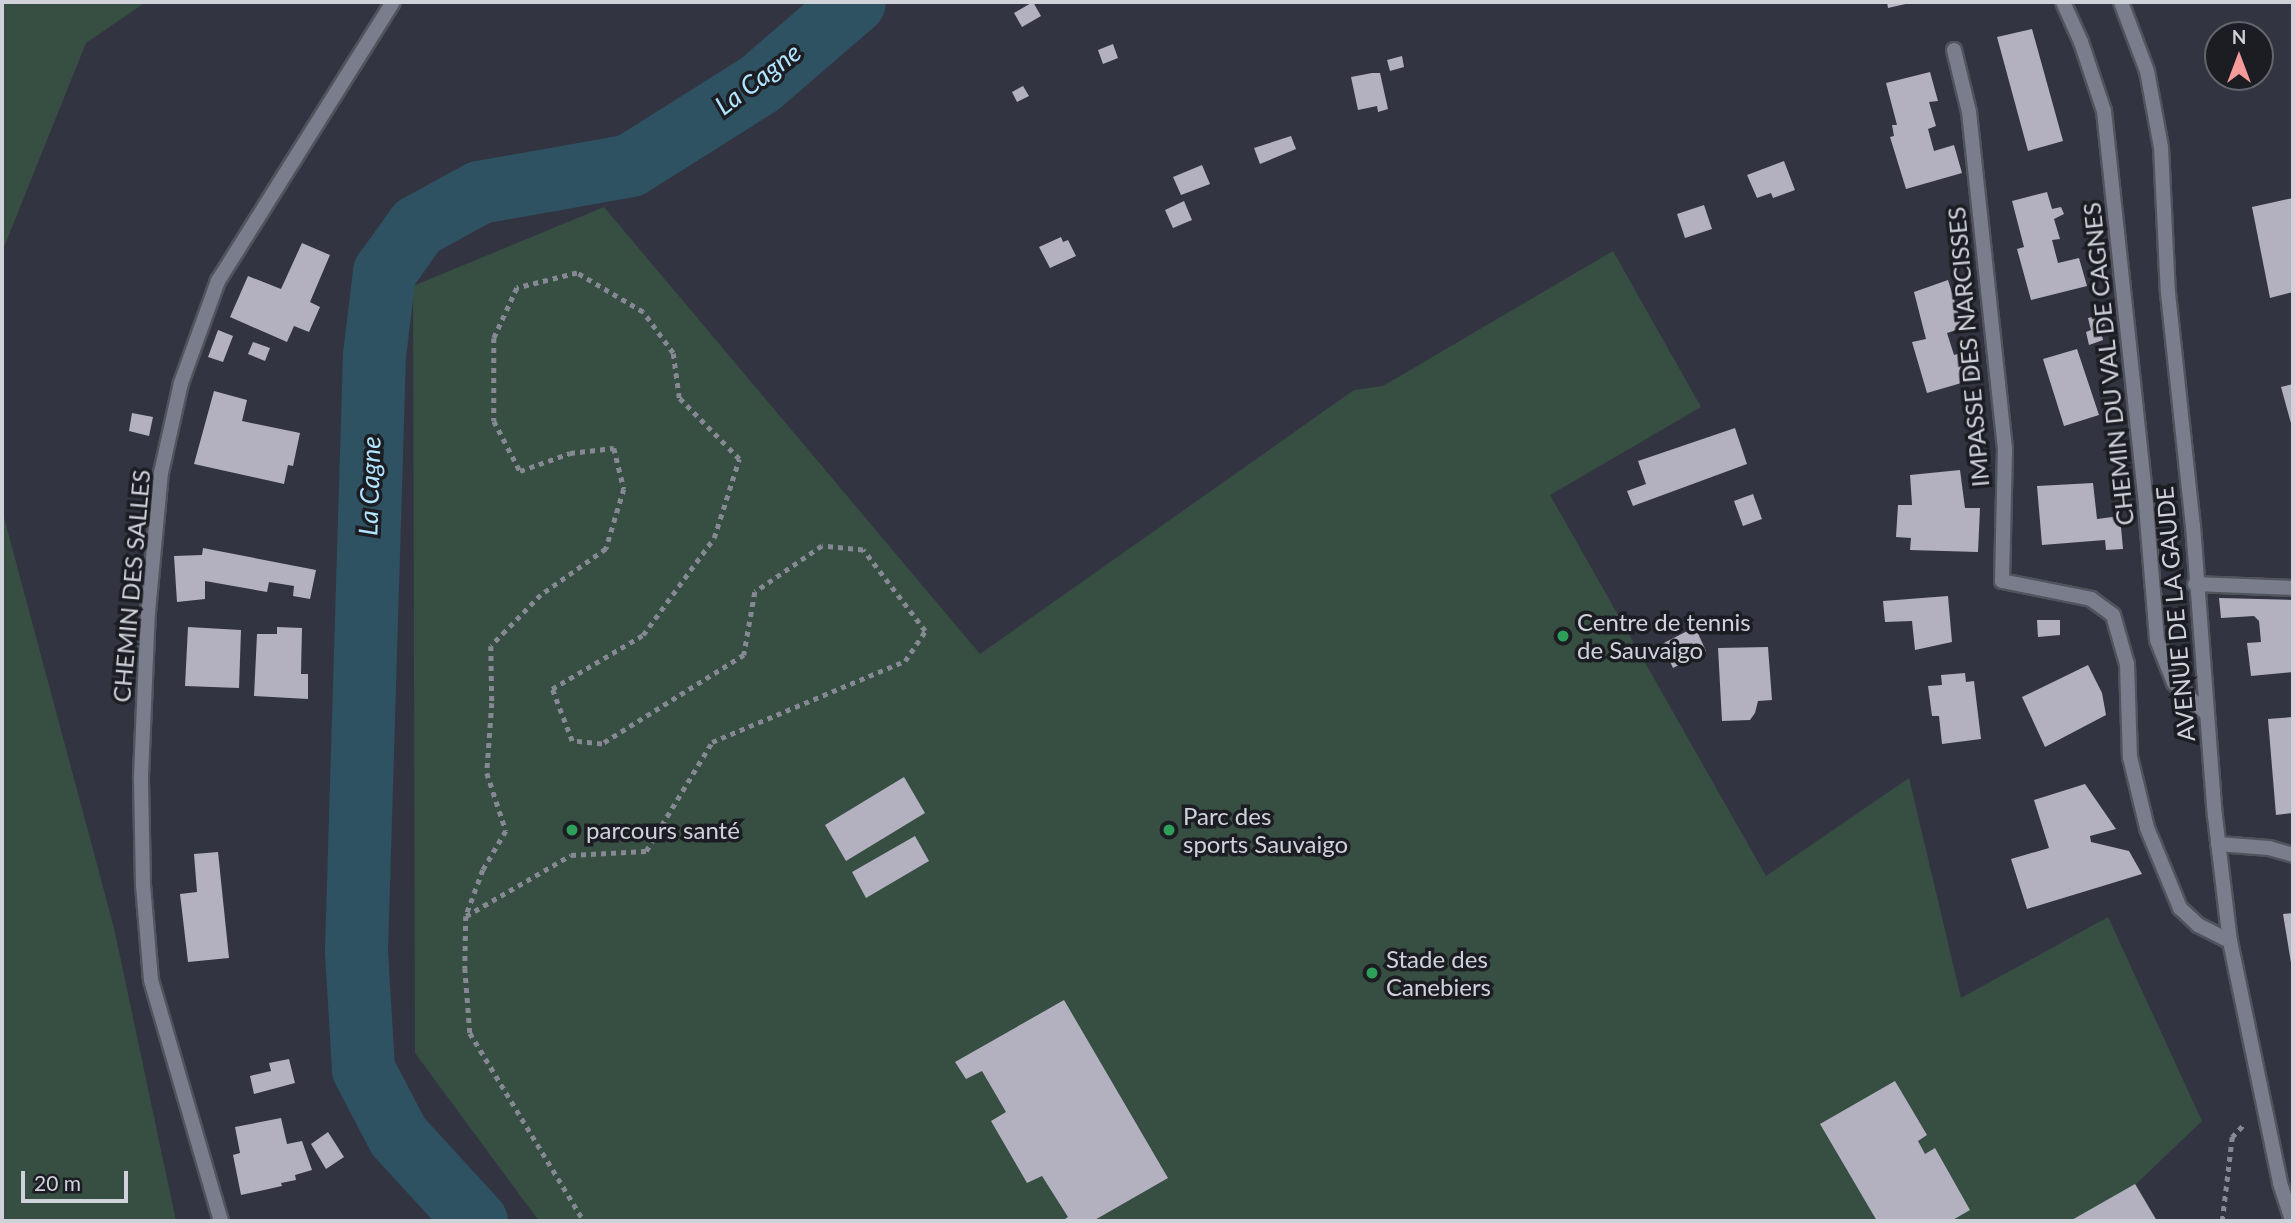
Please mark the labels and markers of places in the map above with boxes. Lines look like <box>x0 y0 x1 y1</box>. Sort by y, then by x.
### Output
place label: Centre de tennis de Sauvaigo <box>1577 608 1751 664</box>
marker: Centre de tennis de Sauvaigo <box>1555 628 1571 644</box>
place label: Parc des sports Sauvaigo <box>1183 802 1348 858</box>
place label: parcours santé <box>586 816 740 844</box>
marker: parcours santé <box>564 822 580 838</box>
marker: Parc des sports Sauvaigo <box>1161 822 1177 838</box>
place label: Stade des Canebiers <box>1386 945 1491 1001</box>
marker: Stade des Canebiers <box>1364 965 1380 981</box>

